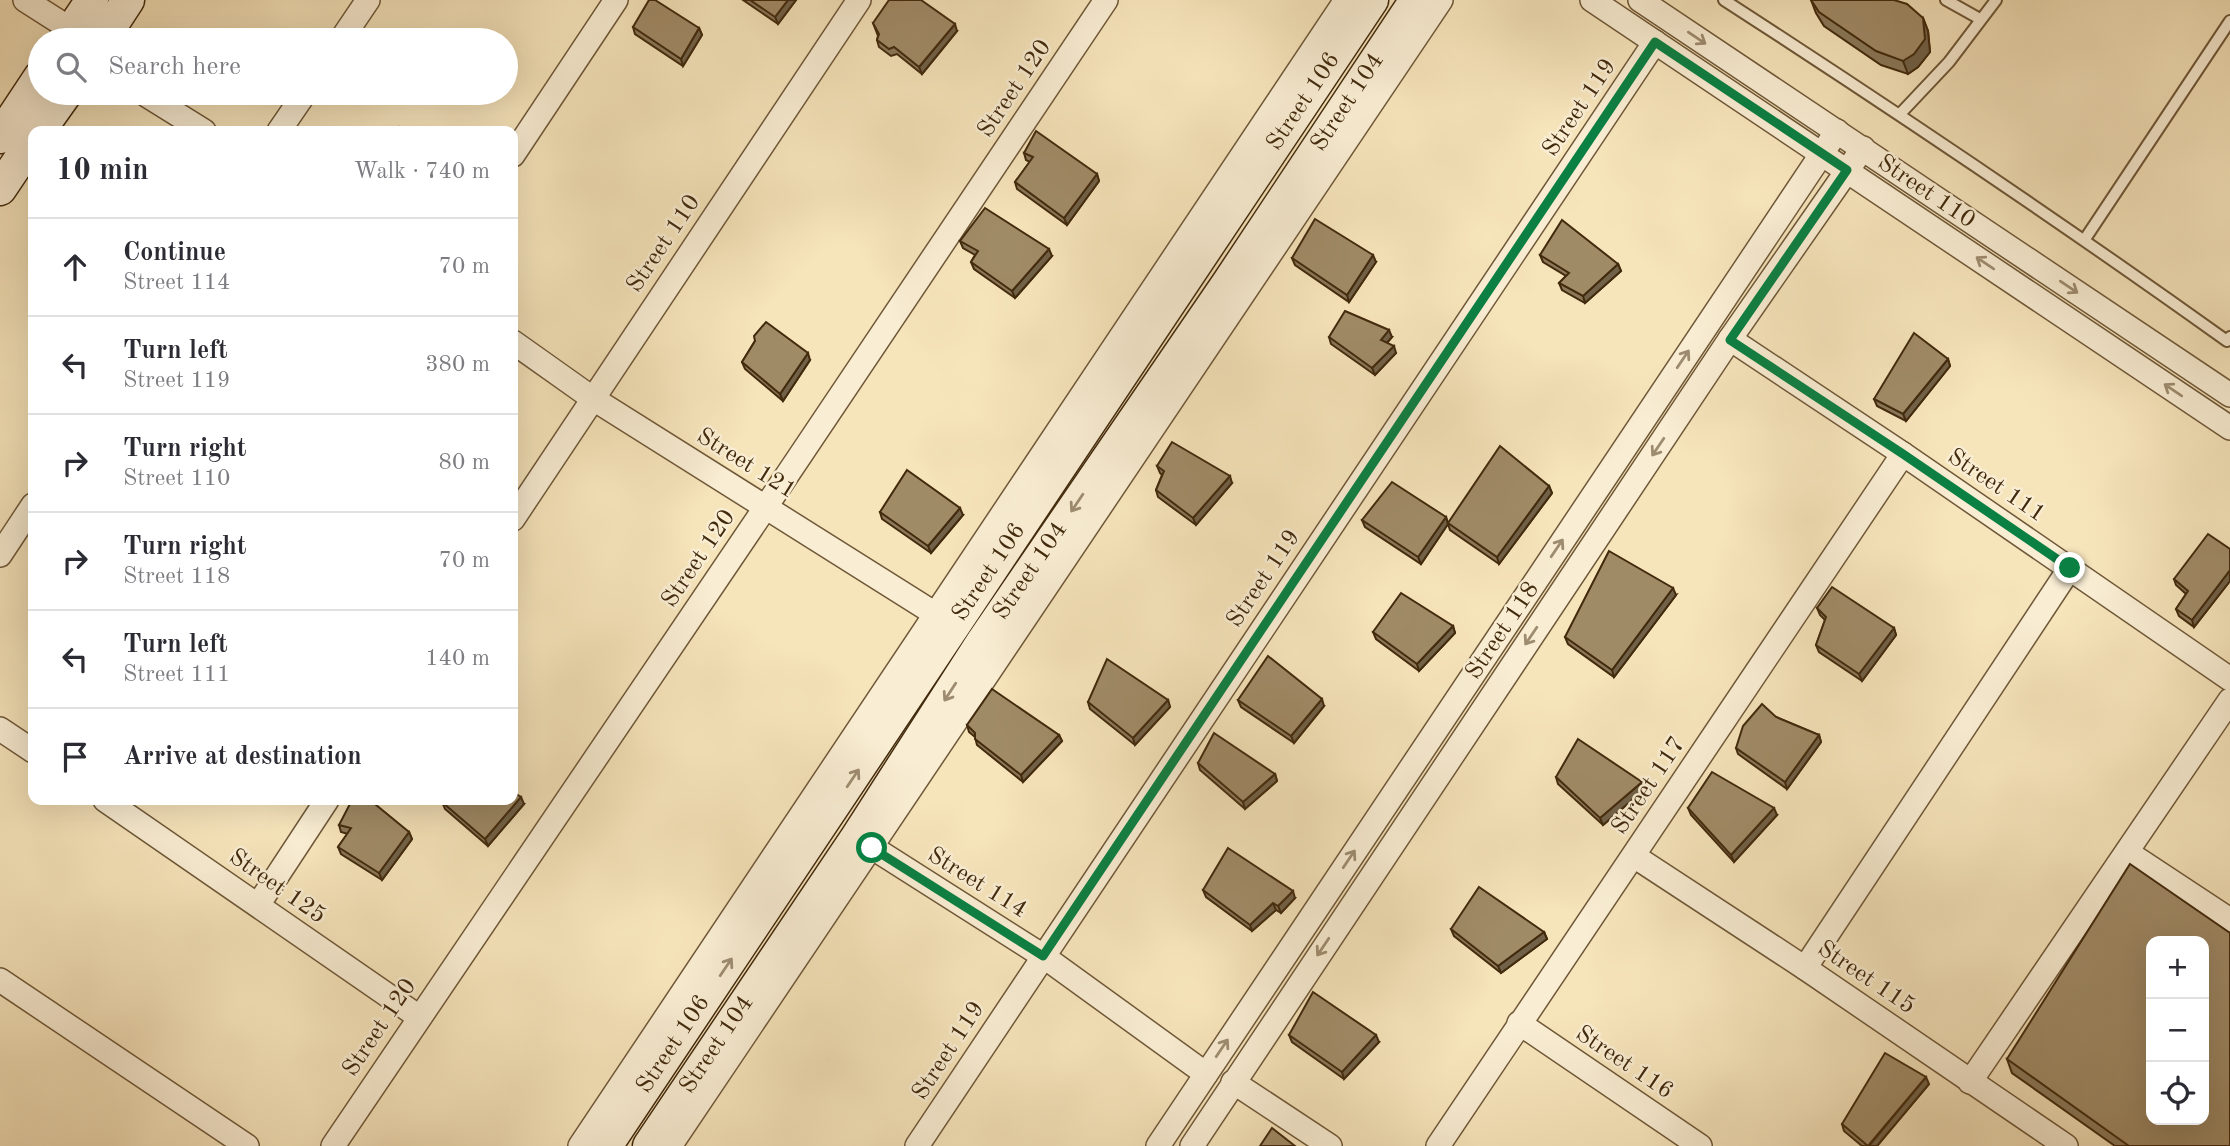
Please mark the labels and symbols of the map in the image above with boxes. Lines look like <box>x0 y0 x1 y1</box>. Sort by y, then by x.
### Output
one-way arrow <box>1686 31 1706 45</box>
street label: Street 120 <box>974 36 1056 142</box>
street label: Street 106 <box>1263 49 1345 155</box>
street label: Street 104 <box>1307 49 1389 156</box>
street label: Street 119 <box>1539 55 1621 161</box>
street label: Street 110 <box>1873 151 1979 233</box>
street label: Street 110 <box>623 191 705 297</box>
one-way arrow <box>1976 256 1995 270</box>
one-way arrow <box>2059 279 2078 294</box>
one-way arrow <box>1676 349 1690 369</box>
one-way arrow <box>2164 383 2184 397</box>
street label: Street 121 <box>692 424 800 504</box>
one-way arrow <box>1651 437 1665 456</box>
street label: Street 111 <box>1943 445 2049 527</box>
one-way arrow <box>1070 493 1084 513</box>
street label: Street 120 <box>658 506 740 612</box>
street label: Street 104 <box>989 518 1072 624</box>
street label: Street 106 <box>948 519 1031 626</box>
street label: Street 119 <box>1223 526 1305 632</box>
one-way arrow <box>1550 539 1564 558</box>
route end <box>2054 552 2085 583</box>
street label: Street 118 <box>1462 578 1544 684</box>
one-way arrow <box>1524 626 1539 645</box>
one-way arrow <box>943 682 957 702</box>
street label: Street 117 <box>1608 733 1690 839</box>
one-way arrow <box>845 769 860 788</box>
route start <box>856 832 887 863</box>
street label: Street 114 <box>923 843 1031 923</box>
street label: Street 125 <box>224 845 330 929</box>
one-way arrow <box>1342 850 1356 869</box>
one-way arrow <box>1316 937 1330 956</box>
street label: Street 115 <box>1813 937 1919 1019</box>
one-way arrow <box>719 958 733 977</box>
street label: Street 120 <box>339 975 421 1081</box>
street label: Street 106 <box>633 991 715 1098</box>
street label: Street 104 <box>676 992 758 1098</box>
street label: Street 119 <box>908 997 990 1105</box>
street label: Street 116 <box>1571 1022 1677 1104</box>
one-way arrow <box>1216 1039 1230 1059</box>

